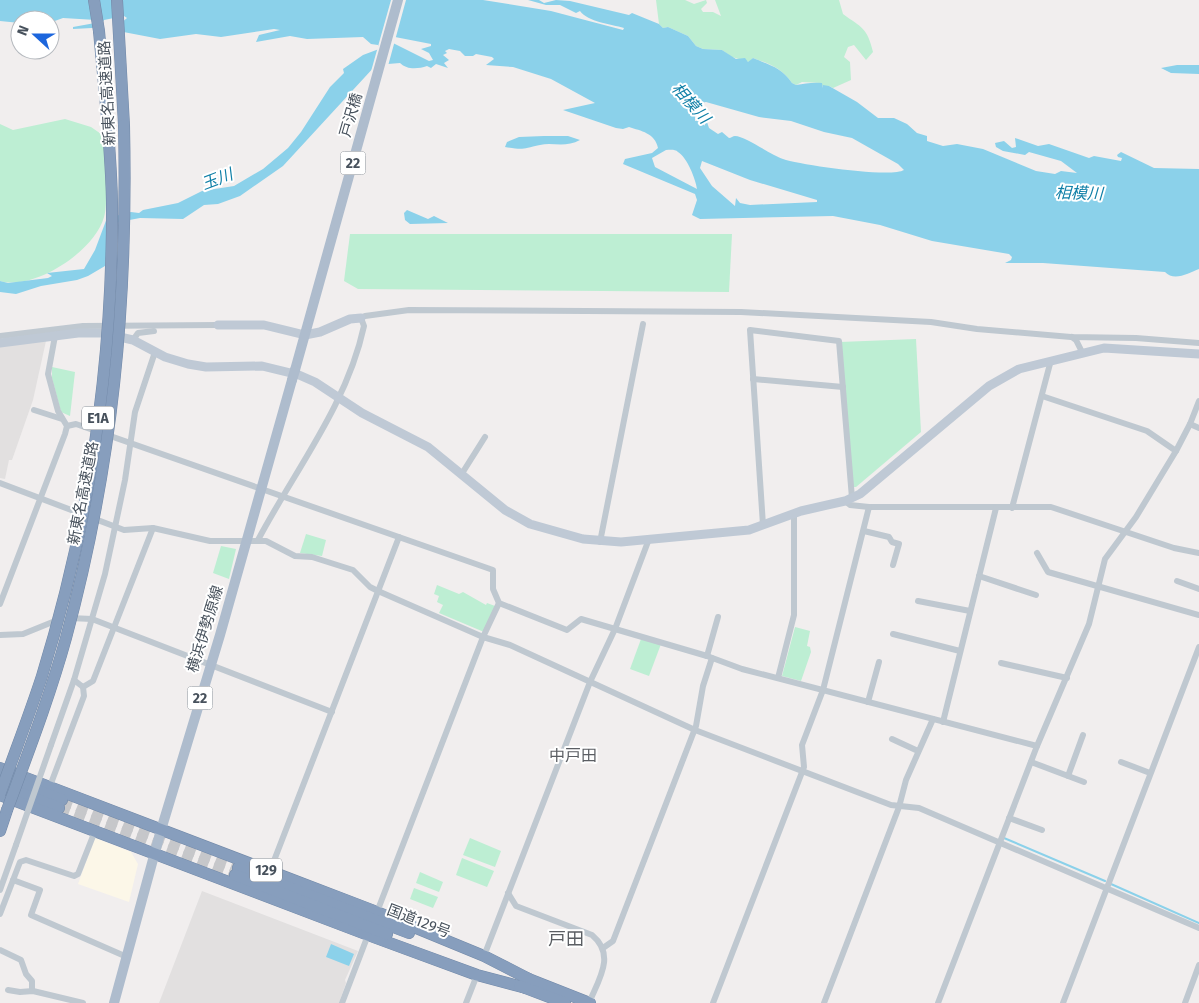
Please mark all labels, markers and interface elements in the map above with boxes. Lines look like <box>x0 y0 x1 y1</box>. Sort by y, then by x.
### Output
north arrow <box>10 10 60 60</box>
text: N <box>14 23 33 38</box>
street label: 新東名高速道路 <box>95 40 119 146</box>
water label: 相模川 <box>668 79 715 129</box>
street label: 戸沢橋 <box>336 91 366 139</box>
road number: 22 <box>340 152 366 174</box>
water label: 玉川 <box>199 164 237 194</box>
water label: 相模川 <box>1055 183 1105 203</box>
road number: E1A <box>82 406 114 429</box>
street label: 新東名高速道路 <box>64 440 102 546</box>
street label: 横浜伊勢原線 <box>183 583 227 675</box>
road number: 22 <box>188 686 212 710</box>
district label: 中戸田 <box>549 746 597 765</box>
road number: 129 <box>250 858 282 882</box>
street label: 国道129号 <box>385 901 453 941</box>
district label: 戸田 <box>548 928 584 950</box>

